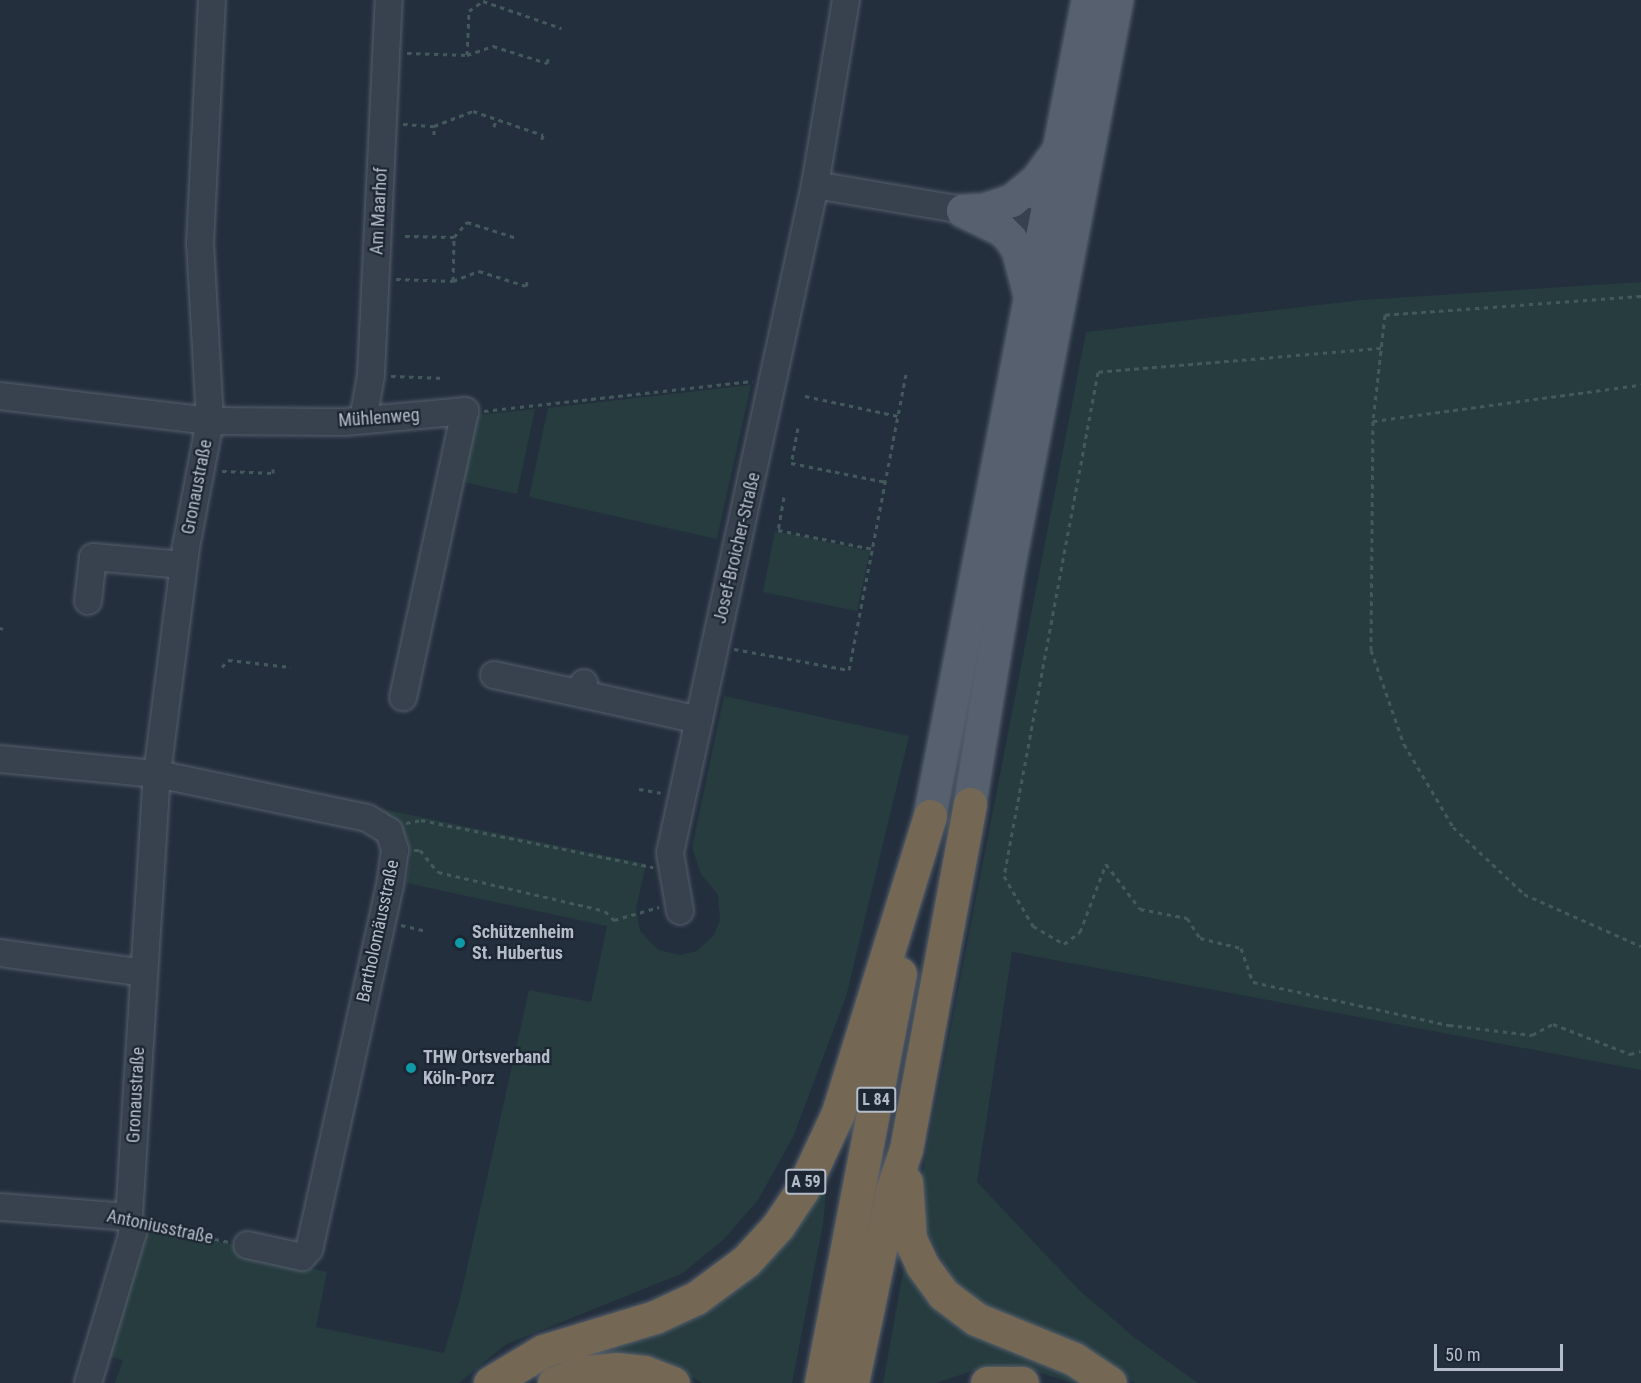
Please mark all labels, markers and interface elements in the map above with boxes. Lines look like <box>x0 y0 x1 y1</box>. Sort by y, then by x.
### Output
street label: Am Maarhof <box>366 167 392 255</box>
street label: Mühlenweg <box>338 404 420 432</box>
street label: Gronaustraße <box>177 438 217 536</box>
street label: Josef-Broicher-Straße <box>709 470 765 626</box>
street label: Bartholomäusstraße <box>352 858 404 1004</box>
place label: Schützenheim St. Hubertus <box>472 922 574 964</box>
marker: Schützenheim St. Hubertus <box>453 936 467 950</box>
street label: Gronaustraße <box>123 1046 149 1144</box>
place label: THW Ortsverband Köln-Porz <box>423 1047 550 1090</box>
marker: THW Ortsverband Köln-Porz <box>404 1061 418 1075</box>
road number: L 84 <box>855 1087 897 1113</box>
road number: A 59 <box>785 1169 827 1195</box>
street label: Antoniusstraße <box>105 1205 215 1249</box>
scale bar <box>1437 1332 1566 1370</box>
text: 50 m <box>1445 1344 1480 1365</box>

